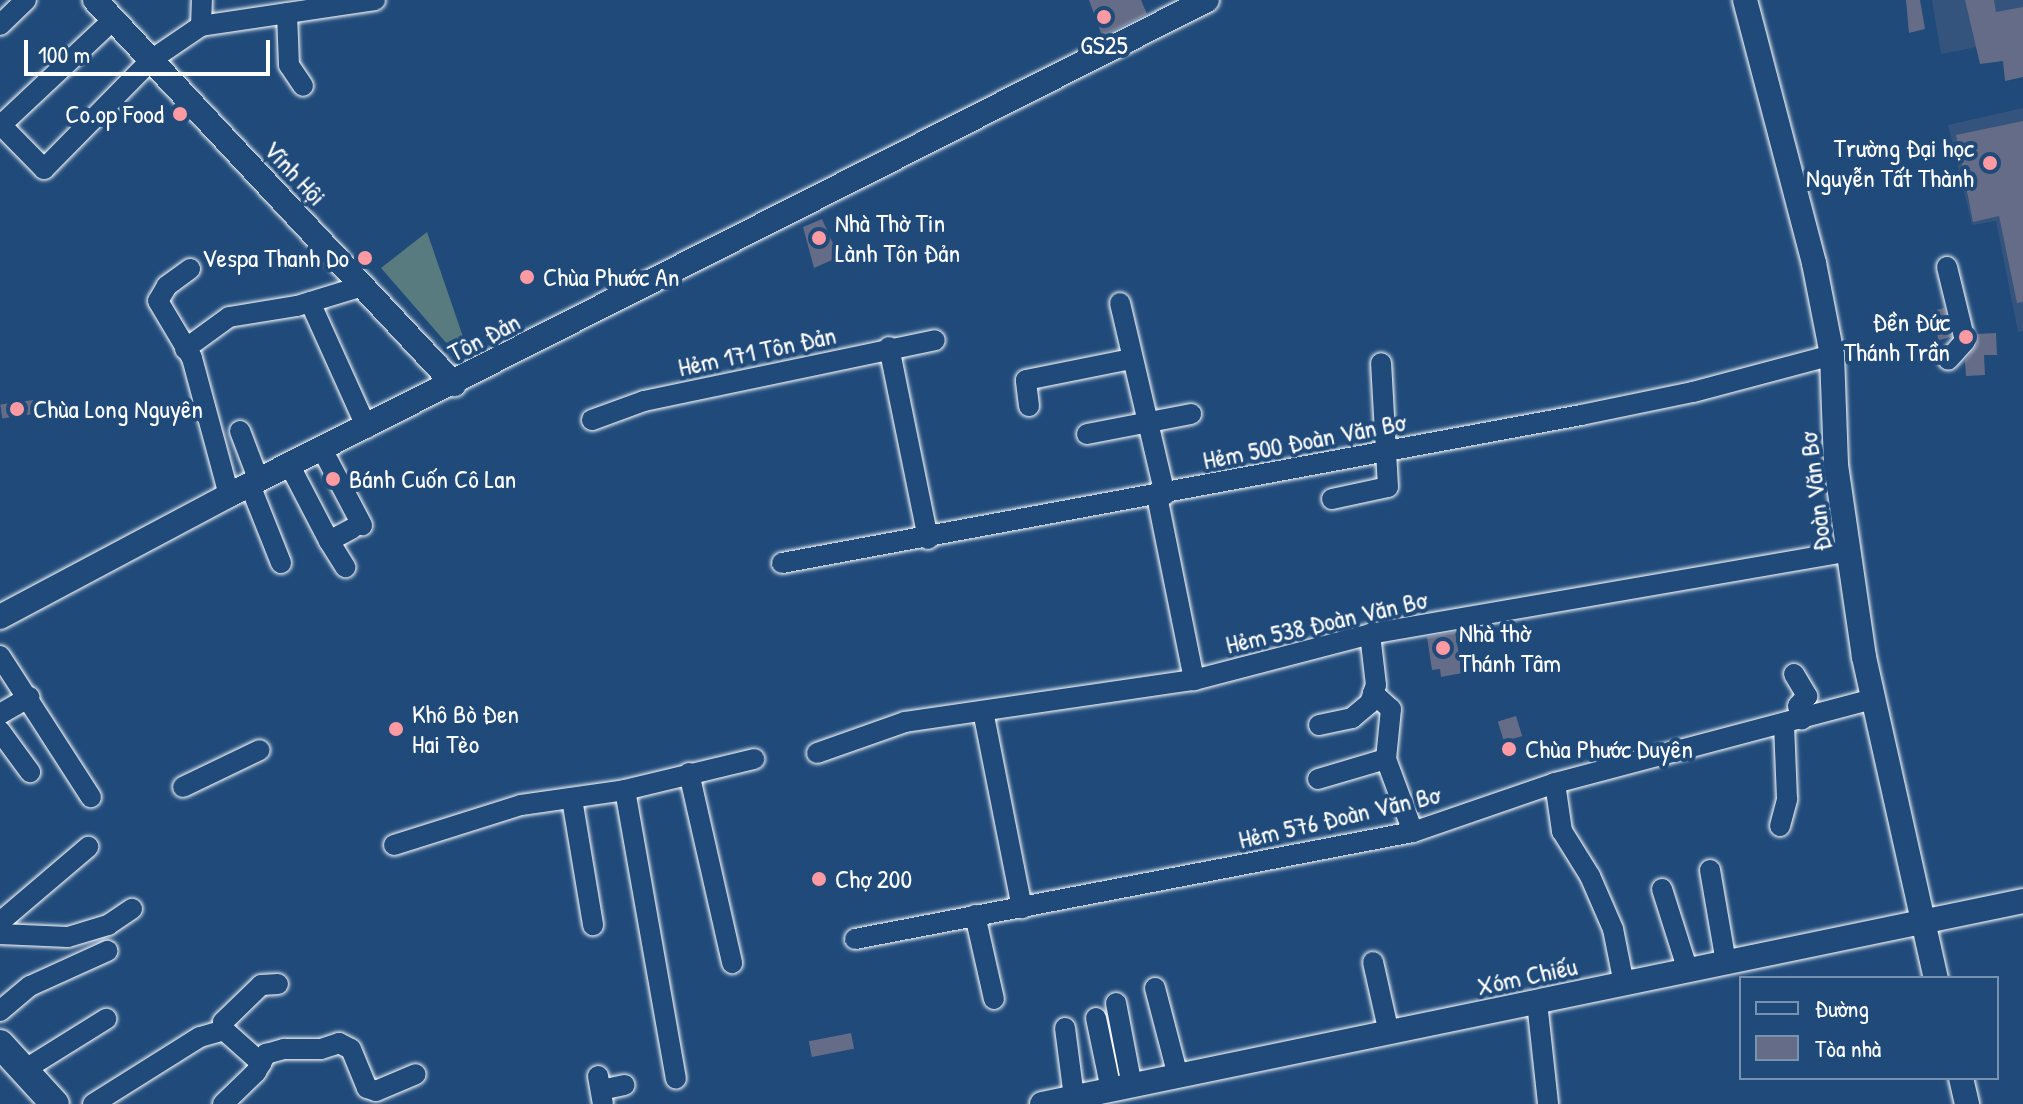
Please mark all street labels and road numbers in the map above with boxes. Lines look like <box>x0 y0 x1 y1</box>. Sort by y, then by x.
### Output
street label: Vĩnh Hội <box>257 134 333 212</box>
street label: Tôn Đản <box>443 306 525 368</box>
street label: Hẻm 171 Tôn Đản <box>675 319 839 383</box>
street label: Hẻm 500 Đoàn Văn Bơ <box>1200 406 1408 476</box>
street label: Đoàn Văn Bơ <box>1792 431 1838 553</box>
street label: Hẻm 538 Đoàn Văn Bơ <box>1223 584 1429 660</box>
street label: Hẻm 576 Đoàn Văn Bơ <box>1235 779 1443 855</box>
street label: Xóm Chiếu <box>1474 950 1580 1002</box>

